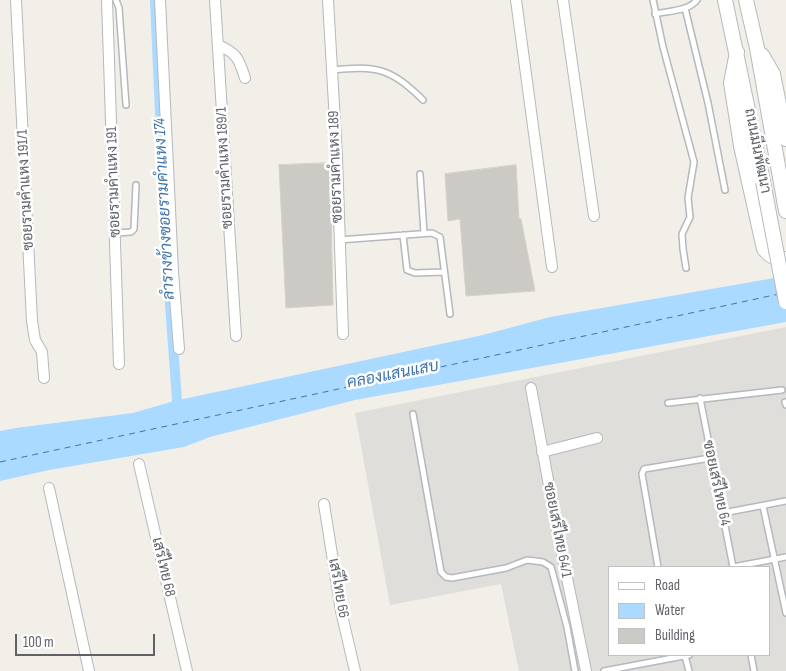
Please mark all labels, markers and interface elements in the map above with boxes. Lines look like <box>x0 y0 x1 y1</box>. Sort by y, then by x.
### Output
street label: ซอยรามคำแหง 189/1 <box>213 107 237 229</box>
street label: ถนนมีนพัฒนา <box>740 107 774 195</box>
street label: ซอยรามคำแหง 189 <box>325 110 347 224</box>
water label: ลำรางข้างซอยรามคำแหง 174 <box>151 118 179 300</box>
street label: ซอยรามคำแหง 191 <box>103 126 125 238</box>
street label: ซอยรามคำแหง 191/1 <box>14 129 38 251</box>
water label: คลองแสนแสบ <box>345 357 441 393</box>
street label: ซอยเสรีไทย 64 <box>698 439 734 527</box>
street label: ซอยเสรีไทย 64/1 <box>539 481 575 579</box>
street label: เสรีไทย 68 <box>147 536 179 598</box>
street label: เสรีไทย 66 <box>324 557 352 619</box>
legend <box>608 566 771 656</box>
text: Road <box>655 576 680 595</box>
text: Water <box>655 601 685 620</box>
scale bar <box>18 624 158 656</box>
text: Building <box>655 626 695 645</box>
text: 100 m <box>23 633 54 652</box>

